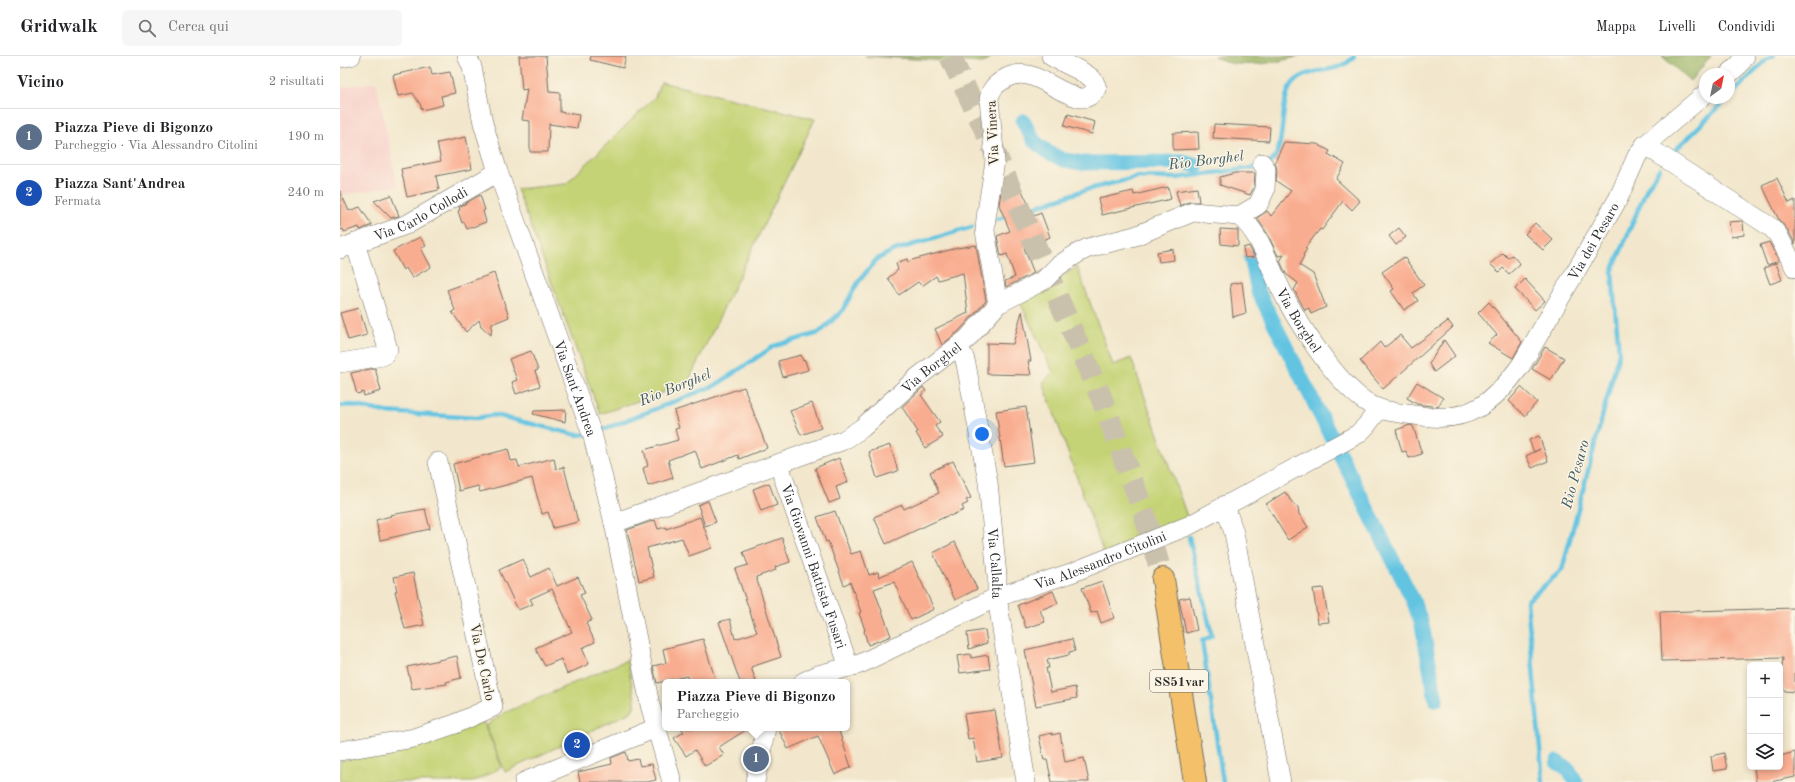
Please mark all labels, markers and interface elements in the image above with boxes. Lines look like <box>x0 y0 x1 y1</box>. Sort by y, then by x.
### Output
search box <box>122 10 402 46</box>
icon: search <box>136 17 158 39</box>
text: Gridwalk <box>20 18 98 37</box>
text: Cerca qui <box>168 20 229 35</box>
text: Mappa <box>1596 20 1636 34</box>
text: Livelli <box>1658 20 1696 34</box>
text: Condividi <box>1718 20 1775 34</box>
north arrow <box>1699 68 1735 104</box>
text: Vicino <box>16 74 64 91</box>
text: 2 risultati <box>269 75 324 88</box>
street label: Via Vinera <box>984 100 1002 166</box>
text: Piazza Pieve di Bigonzo <box>54 121 213 136</box>
text: 1 <box>25 130 33 143</box>
text: 190 m <box>287 130 324 143</box>
text: Parcheggio · Via Alessandro Citolini <box>54 139 258 152</box>
water label: Rio Borghel <box>1167 149 1245 174</box>
text: Piazza Sant'Andrea <box>54 177 185 192</box>
street label: Via Carlo Collodi <box>372 185 470 244</box>
text: 2 <box>25 186 33 199</box>
text: 240 m <box>287 186 324 199</box>
text: Fermata <box>54 195 101 208</box>
street label: Via dei Pesaro <box>1566 201 1622 283</box>
street label: Via Borghel <box>1273 286 1323 356</box>
street label: Via Sant'Andrea <box>551 339 598 438</box>
street label: Via Borghel <box>899 340 964 397</box>
water label: Rio Borghel <box>637 367 714 410</box>
your location <box>972 424 992 444</box>
water label: Rio Pesaro <box>1560 438 1593 511</box>
street label: Via Giovanni Battista Fusari <box>778 482 848 651</box>
street label: Via Callalta <box>984 527 1003 599</box>
street label: Via Alessandro Citolini <box>1033 529 1169 592</box>
street label: Via De Carlo <box>467 622 497 702</box>
map controls <box>1747 662 1783 770</box>
button: + <box>1747 662 1783 698</box>
road number: SS51var <box>1150 670 1208 692</box>
popup <box>662 679 850 731</box>
text: Piazza Pieve di Bigonzo <box>676 690 836 705</box>
button: − <box>1747 698 1783 734</box>
text: Parcheggio <box>676 708 739 721</box>
pin: 2 <box>564 730 590 760</box>
button: layers <box>1747 734 1783 770</box>
pin: 1 <box>743 744 769 774</box>

